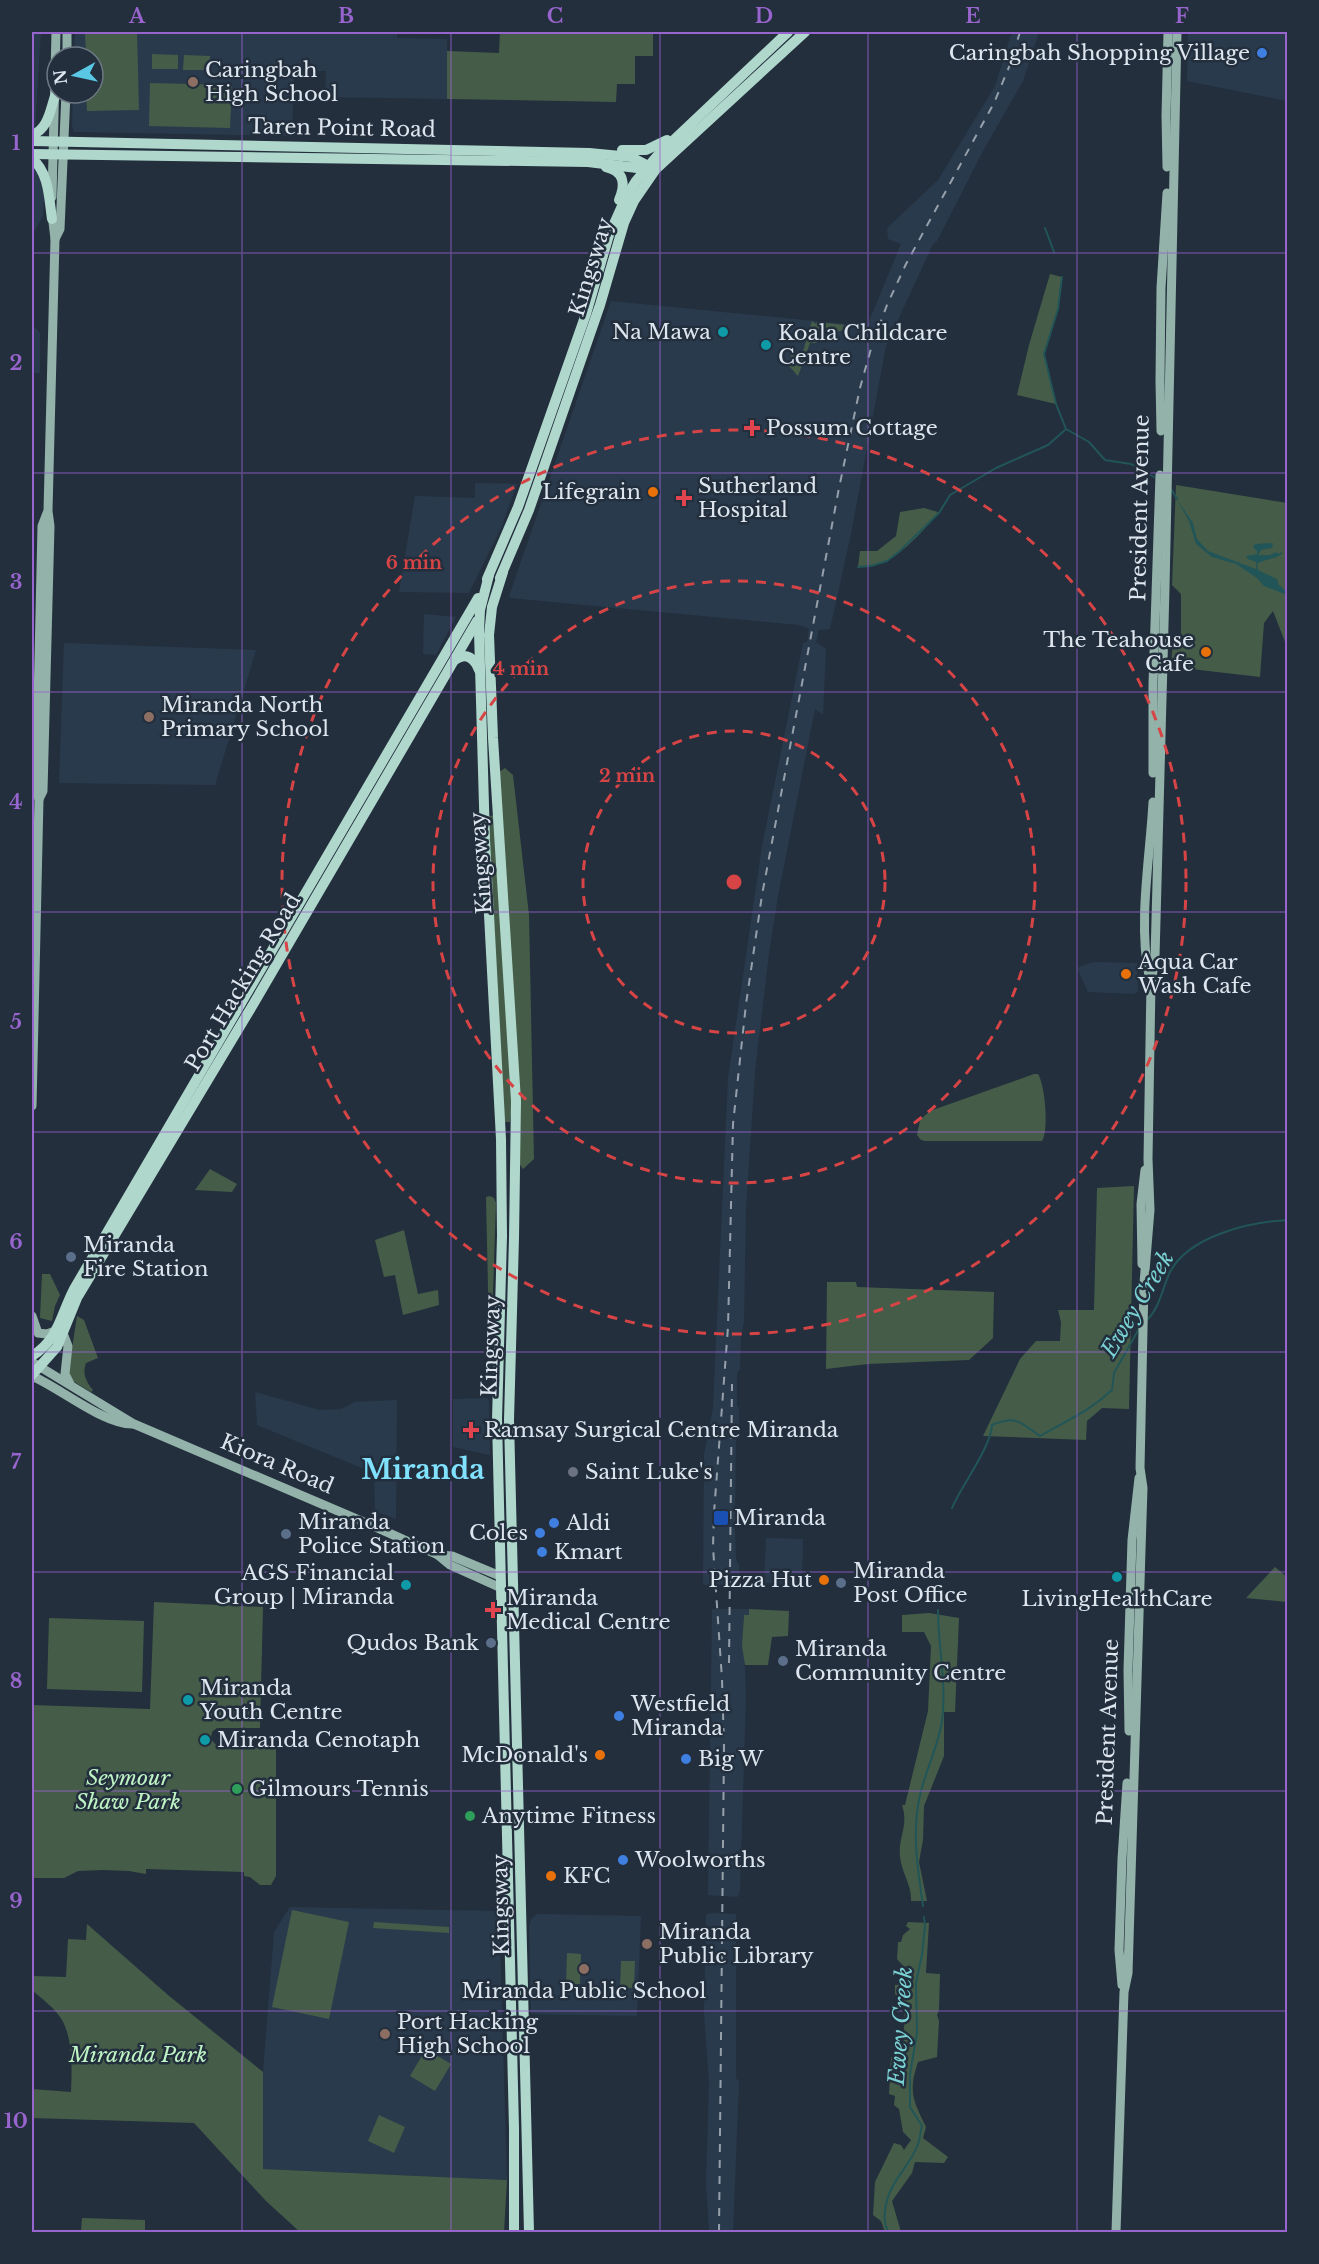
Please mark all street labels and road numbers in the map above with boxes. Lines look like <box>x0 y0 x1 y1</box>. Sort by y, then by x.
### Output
street label: Taren Point Road <box>248 113 436 143</box>
street label: Kingsway <box>564 214 619 320</box>
street label: President Avenue <box>1125 414 1155 602</box>
street label: Kingsway <box>464 811 498 915</box>
street label: Port Hacking Road <box>180 888 306 1076</box>
street label: Kingsway <box>476 1294 506 1398</box>
street label: Kiora Road <box>216 1428 338 1500</box>
street label: President Avenue <box>1092 1638 1124 1826</box>
street label: Kingsway <box>487 1853 515 1956</box>

